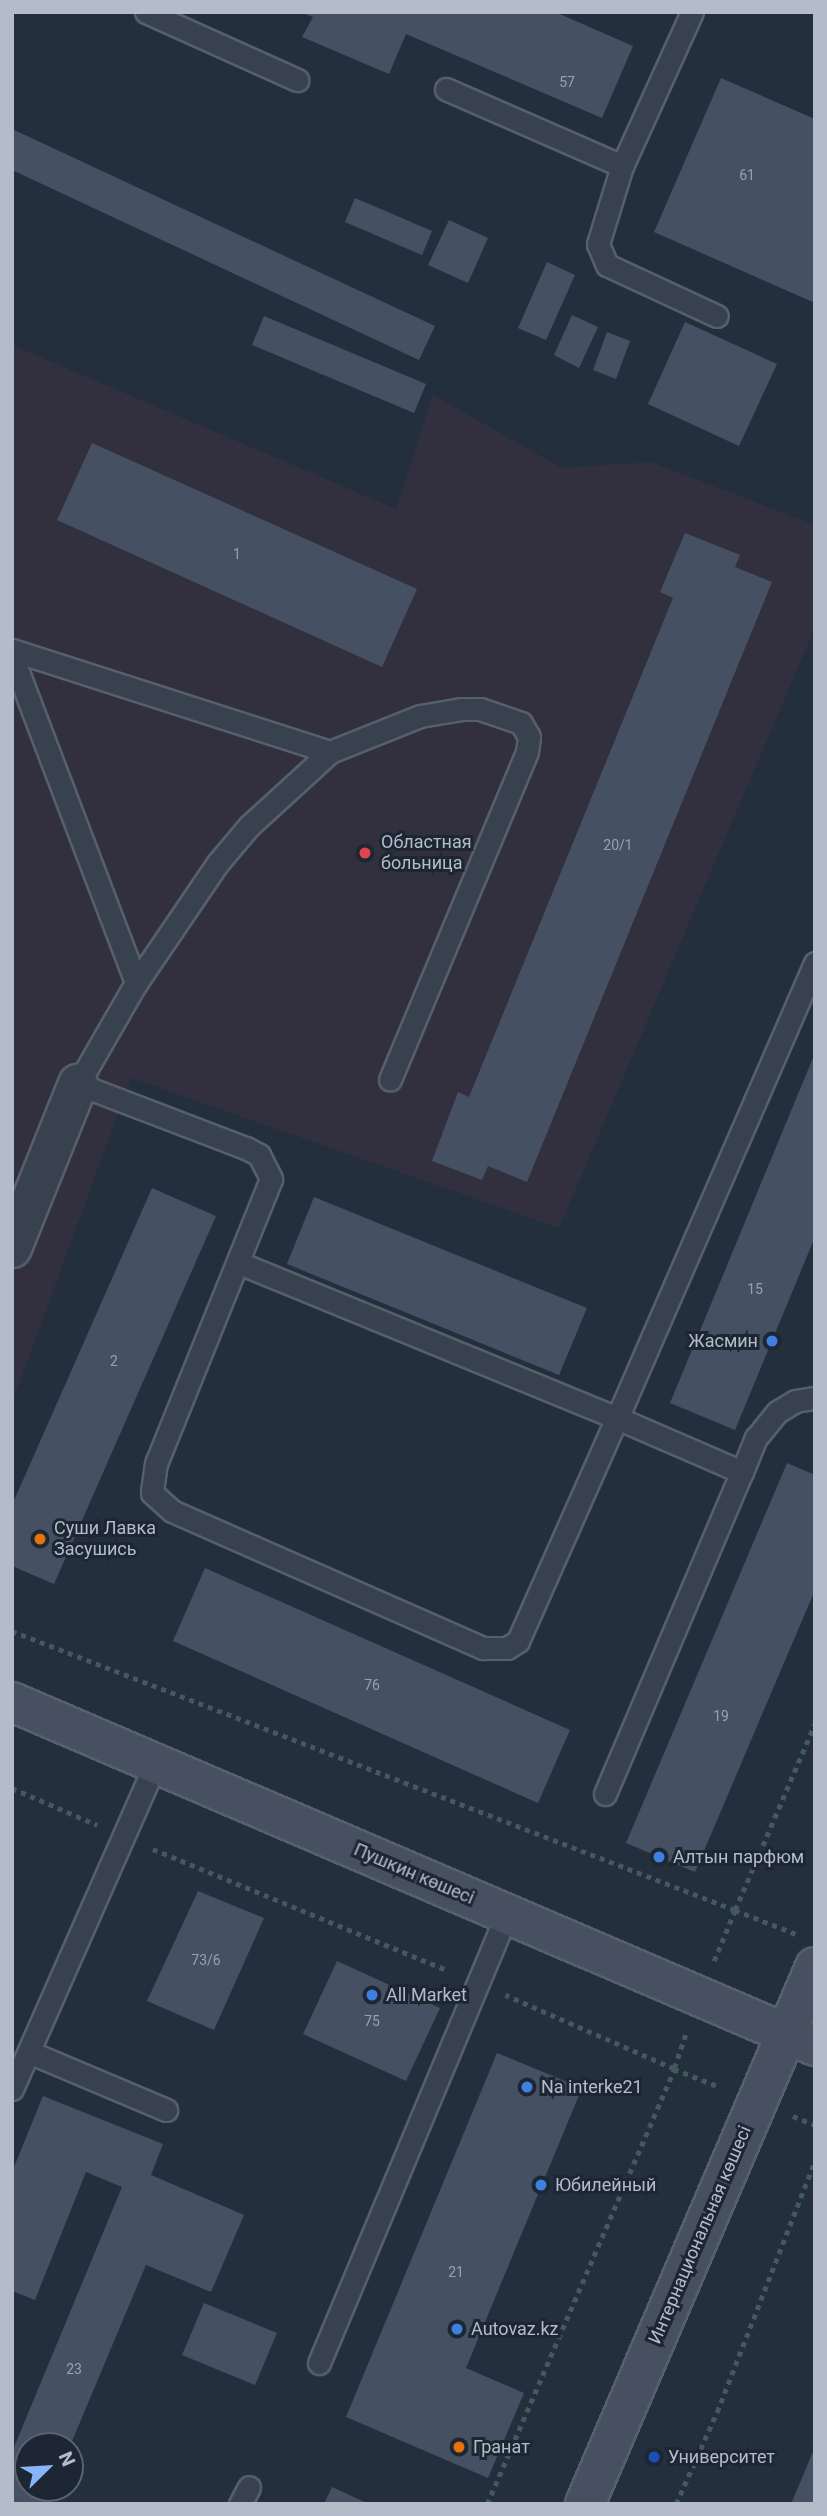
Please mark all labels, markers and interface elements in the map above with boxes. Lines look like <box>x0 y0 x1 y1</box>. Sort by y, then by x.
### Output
house number: 57 <box>559 74 575 90</box>
house number: 61 <box>739 167 755 183</box>
house number: 1 <box>233 546 241 562</box>
place label: Областная больница <box>381 832 472 874</box>
house number: 20/1 <box>603 837 633 853</box>
marker: Областная больница <box>355 843 375 863</box>
house number: 15 <box>747 1281 763 1297</box>
place label: Жасмин <box>688 1330 758 1352</box>
marker: Жасмин <box>764 1333 780 1349</box>
house number: 2 <box>110 1353 118 1369</box>
place label: Суши Лавка Засушись <box>54 1518 156 1560</box>
marker: Суши Лавка Засушись <box>32 1531 48 1547</box>
house number: 76 <box>364 1677 380 1693</box>
house number: 19 <box>713 1708 729 1724</box>
street label: Пушкин көшесі <box>351 1839 477 1909</box>
place label: Алтын парфюм <box>673 1846 804 1868</box>
marker: Алтын парфюм <box>651 1849 667 1865</box>
house number: 73/6 <box>191 1952 221 1968</box>
place label: All Market <box>386 1984 467 2006</box>
marker: All Market <box>364 1987 380 2003</box>
house number: 75 <box>364 2013 380 2029</box>
place label: Na interke21 <box>541 2076 643 2098</box>
marker: Na interke21 <box>519 2079 535 2095</box>
street label: Интернациональная көшесі <box>644 2123 756 2347</box>
place label: Юбилейный <box>555 2174 656 2196</box>
marker: Юбилейный <box>533 2177 549 2193</box>
house number: 21 <box>448 2264 464 2280</box>
place label: Autovaz.kz <box>471 2318 559 2340</box>
marker: Autovaz.kz <box>449 2321 465 2337</box>
house number: 23 <box>66 2361 82 2377</box>
north arrow <box>14 2432 84 2502</box>
place label: Гранат <box>473 2436 530 2458</box>
marker: Гранат <box>451 2439 467 2455</box>
place label: Университет <box>668 2446 775 2468</box>
text: N <box>54 2448 80 2470</box>
marker: Университет <box>646 2449 662 2465</box>

